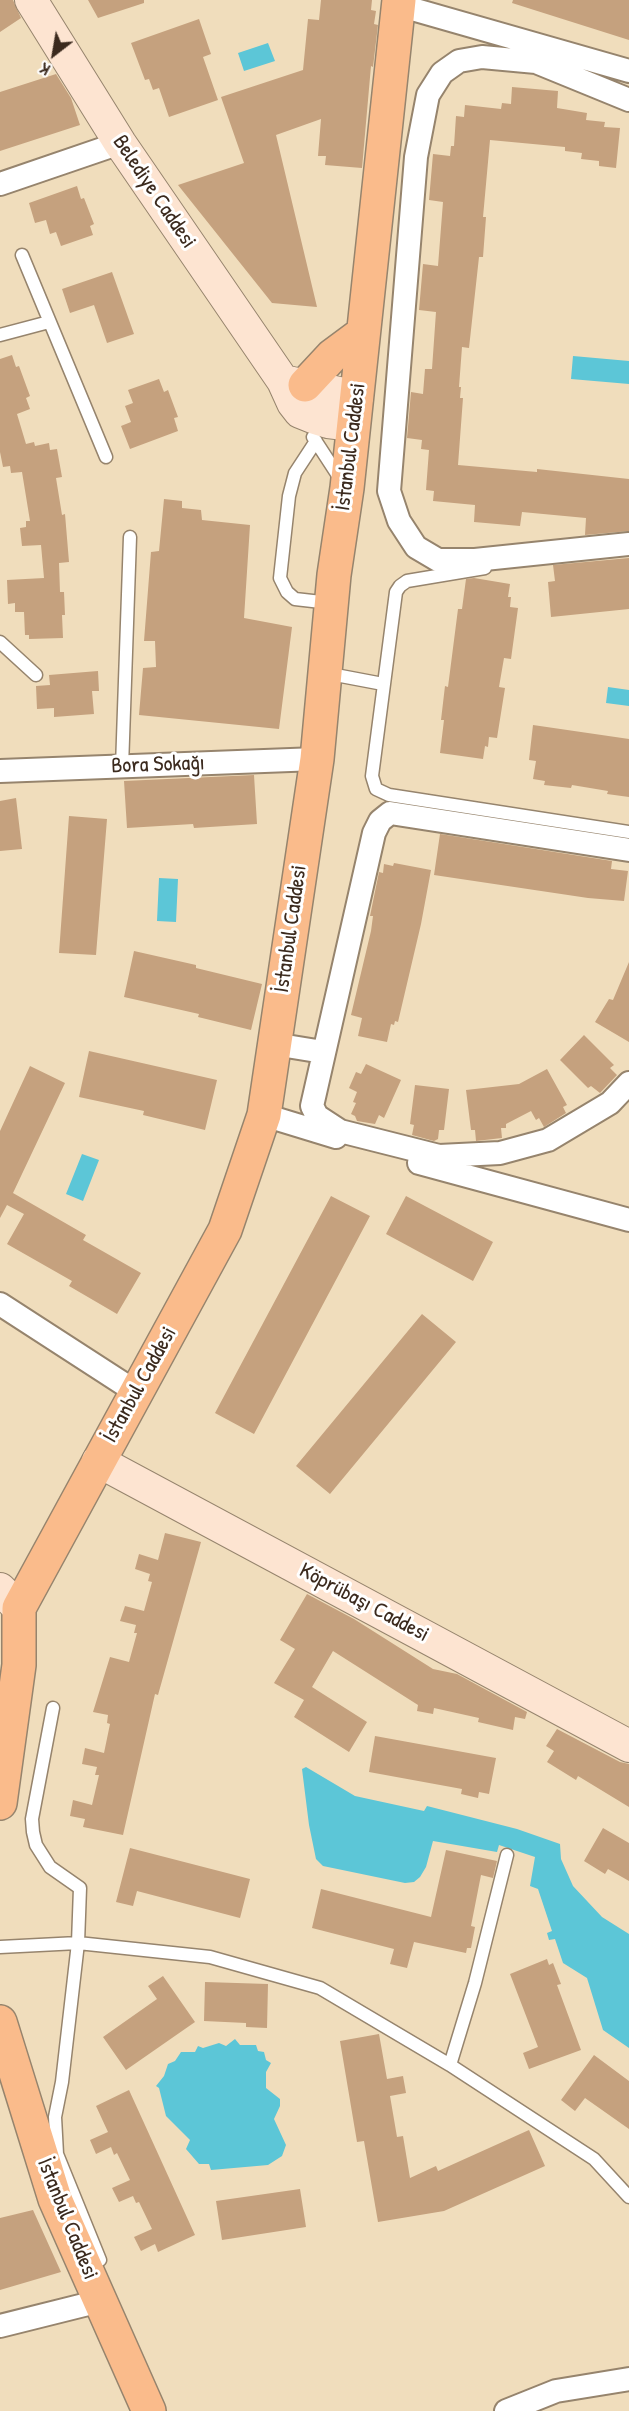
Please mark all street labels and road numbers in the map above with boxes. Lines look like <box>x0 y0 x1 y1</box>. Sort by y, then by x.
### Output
street label: Belediye Caddesi <box>106 130 202 254</box>
street label: İstanbul Caddesi <box>330 382 372 512</box>
street label: Bora Sokağı <box>111 750 205 780</box>
street label: İstanbul Caddesi <box>269 864 313 994</box>
street label: İstanbul Caddesi <box>97 1322 183 1448</box>
street label: Köprübaşı Caddesi <box>295 1558 433 1648</box>
street label: İstanbul Caddesi <box>31 2154 103 2284</box>

